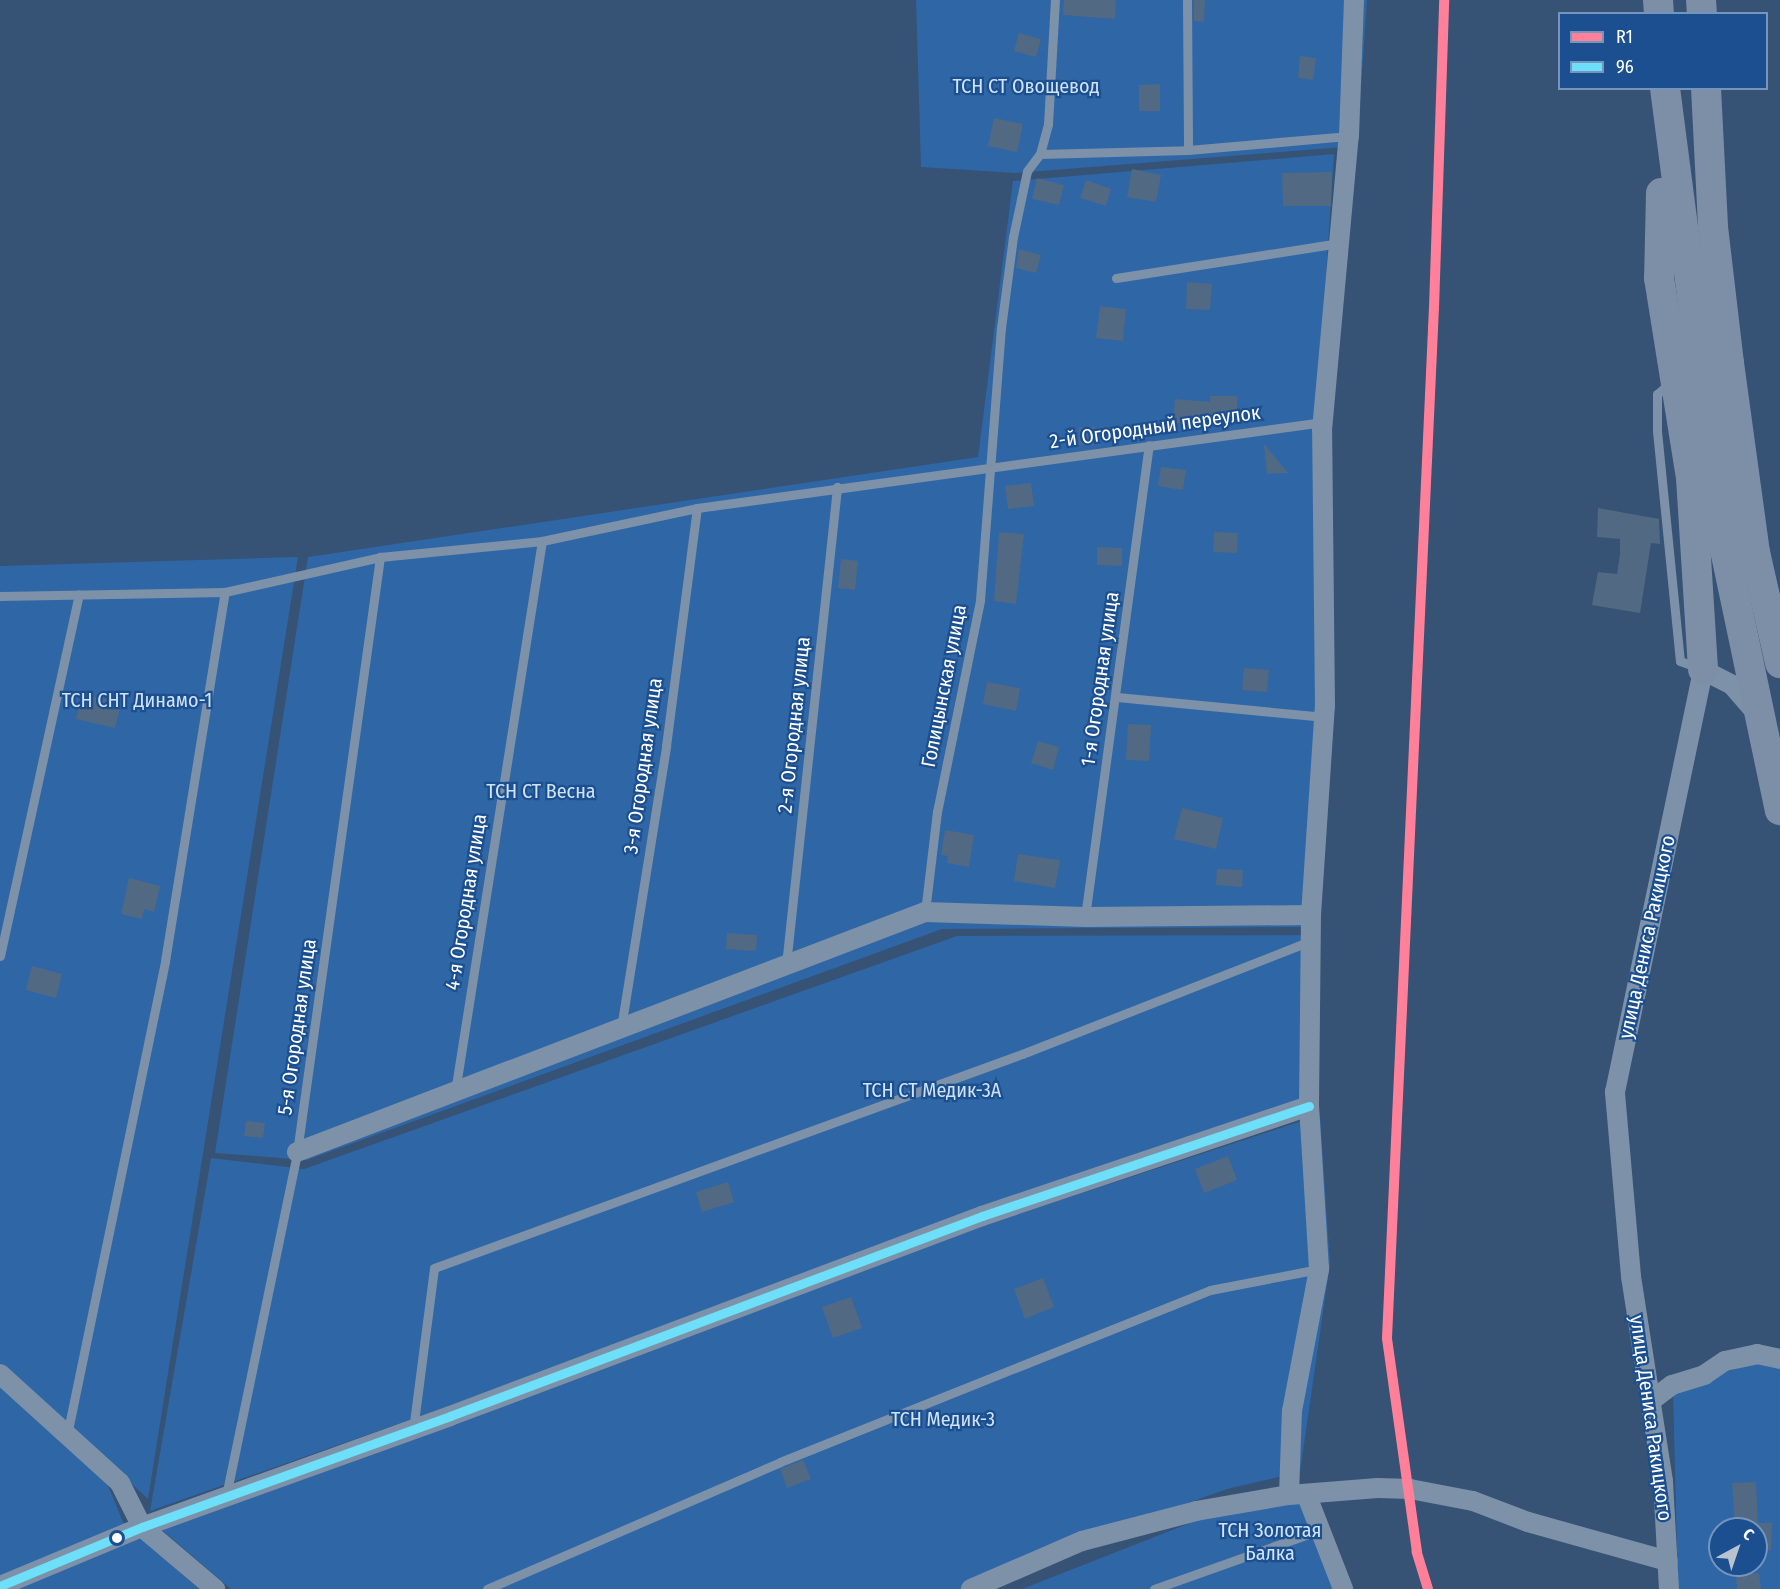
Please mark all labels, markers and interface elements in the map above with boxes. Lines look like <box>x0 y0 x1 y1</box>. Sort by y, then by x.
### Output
legend <box>1558 12 1768 90</box>
text: R1 <box>1616 26 1633 48</box>
text: 96 <box>1616 56 1634 78</box>
park label: ТСН СТ Овощевод <box>953 74 1099 98</box>
street label: 2-й Огородный переулок <box>1048 400 1262 454</box>
street label: 1-я Огородная улица <box>1076 590 1124 768</box>
street label: Голицынская улица <box>916 603 972 769</box>
street label: 2-я Огородная улица <box>773 636 815 814</box>
street label: 3-я Огородная улица <box>619 677 667 855</box>
park label: ТСН СНТ Динамо-1 <box>62 688 212 712</box>
park label: ТСН СТ Весна <box>486 779 596 803</box>
street label: 4-я Огородная улица <box>440 812 492 992</box>
street label: улица Дениса Ракицкого <box>1614 833 1680 1041</box>
street label: 5-я Огородная улица <box>273 937 321 1117</box>
park label: ТСН СТ Медик-3А <box>863 1078 1001 1102</box>
street label: улица Дениса Ракицкого <box>1625 1314 1677 1522</box>
park label: ТСН Медик-3 <box>891 1407 995 1431</box>
north arrow <box>1708 1517 1768 1577</box>
park label: ТСН Золотая Балка <box>1219 1519 1321 1566</box>
text: С <box>1739 1524 1758 1544</box>
unlabelled marker <box>111 1532 123 1544</box>

